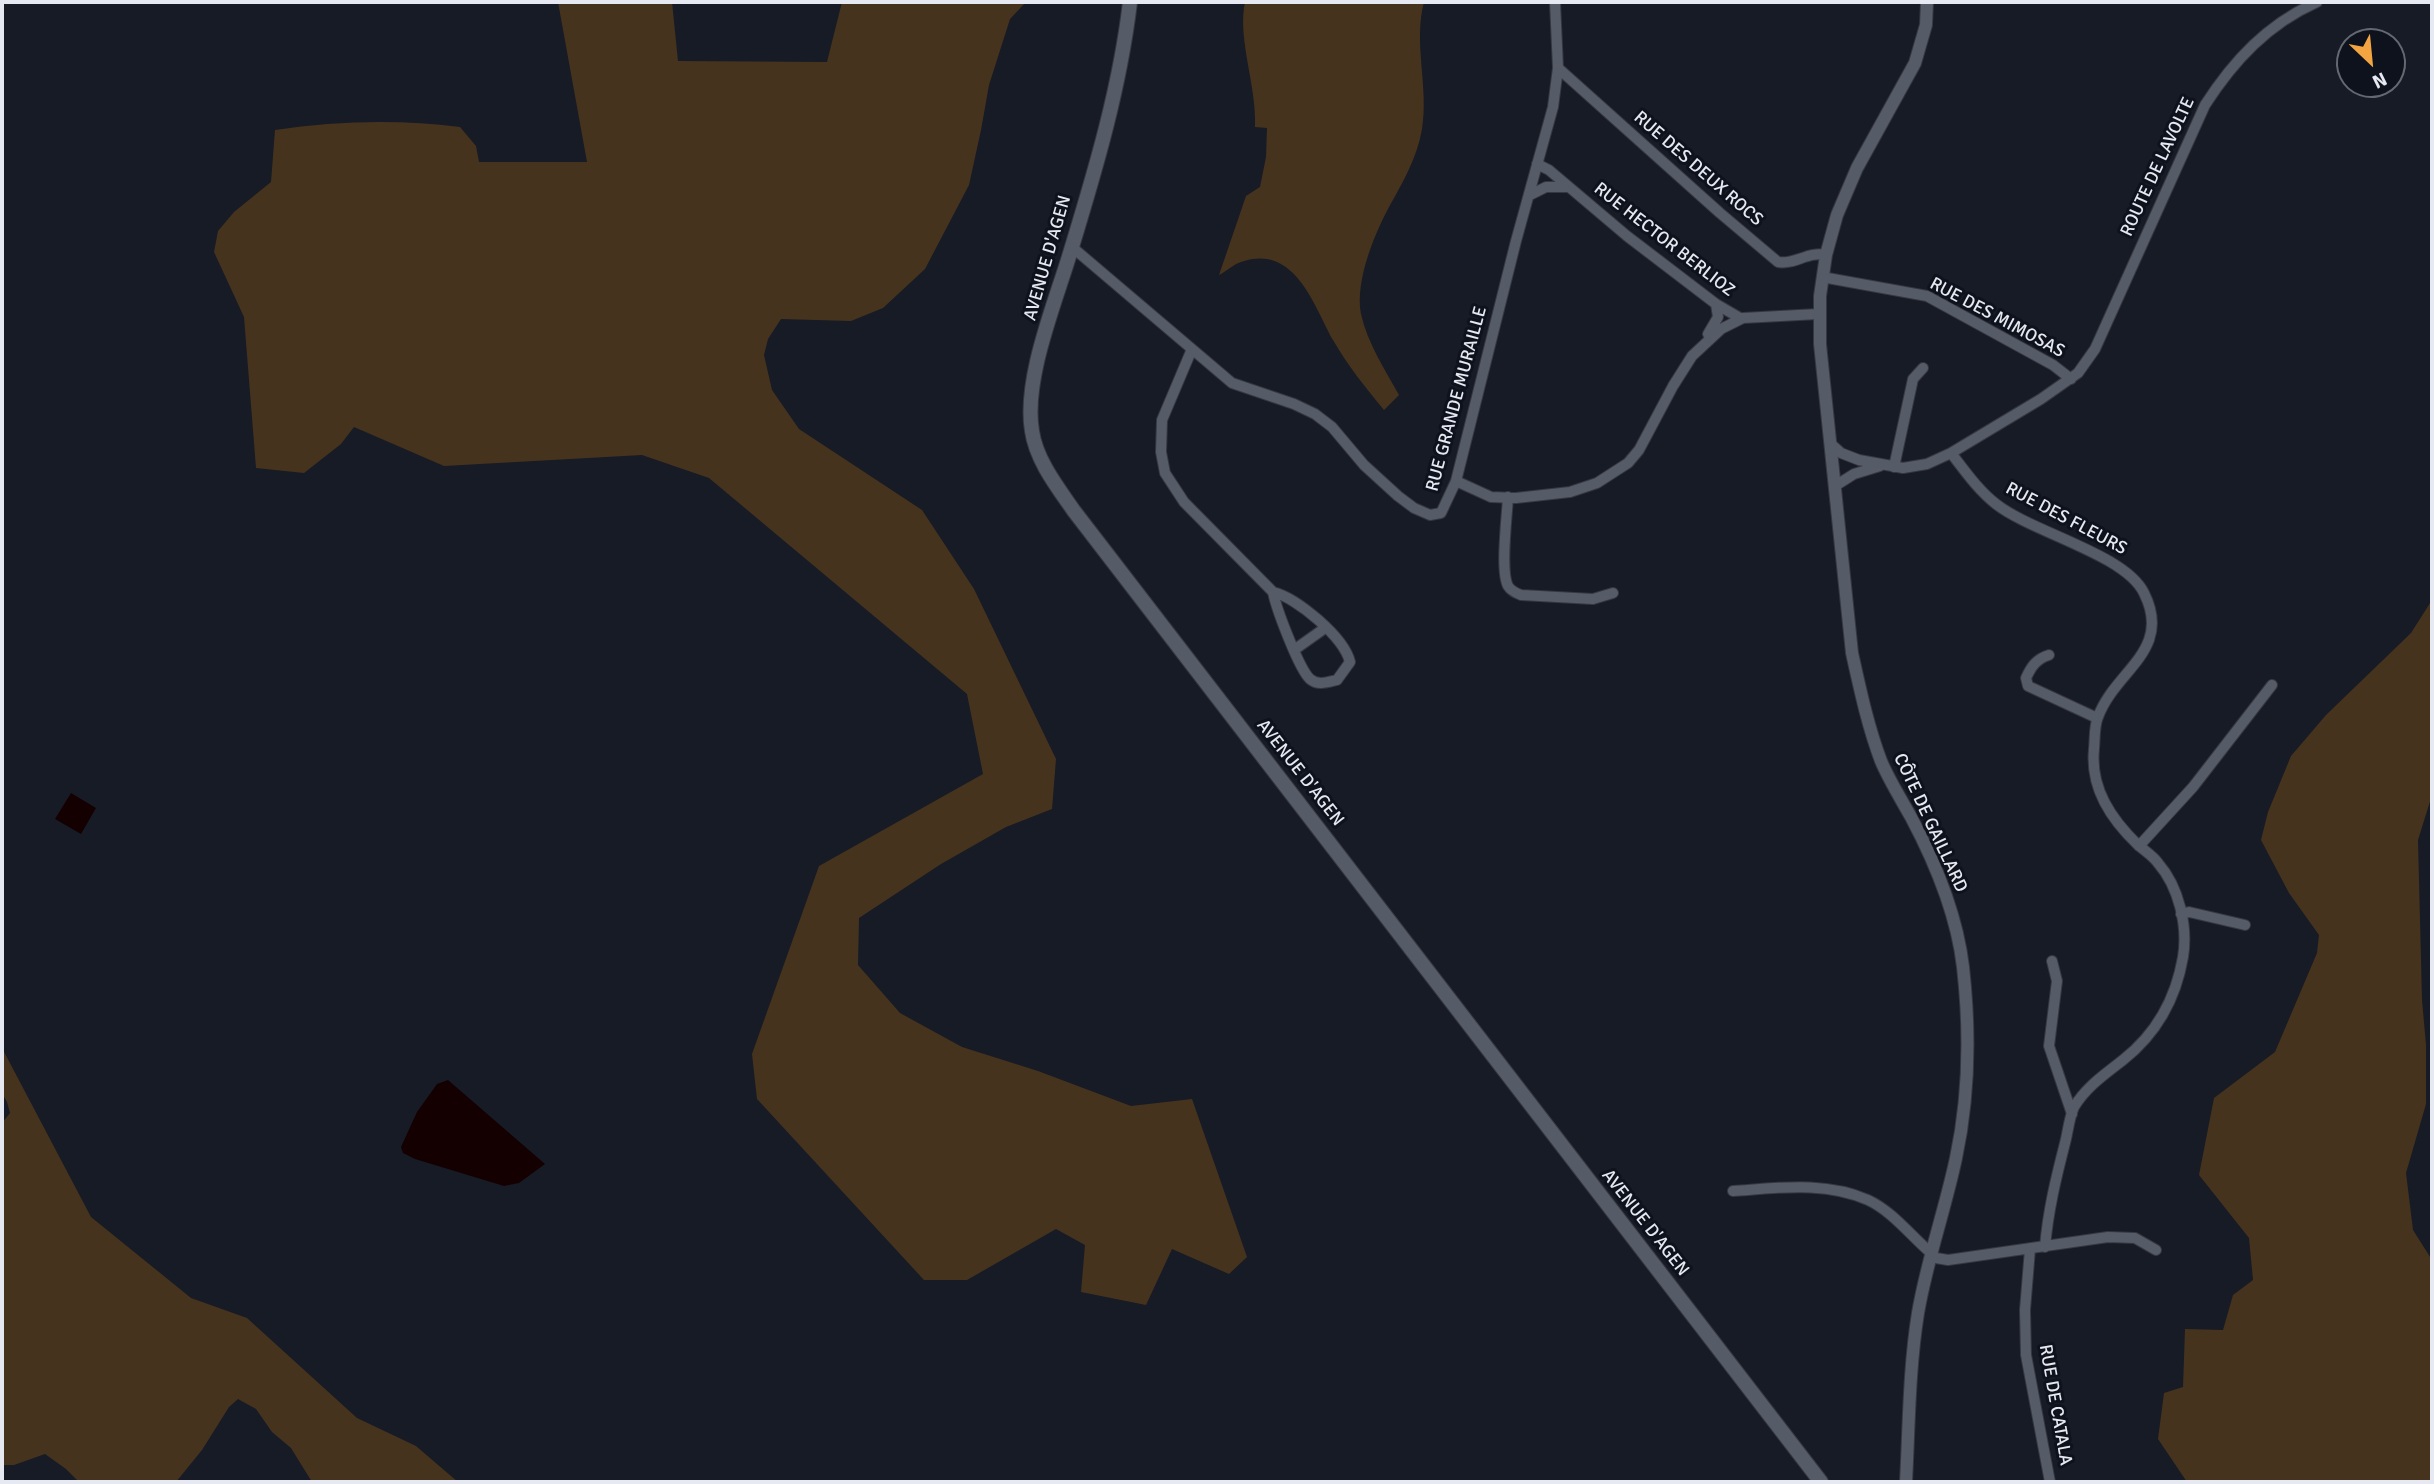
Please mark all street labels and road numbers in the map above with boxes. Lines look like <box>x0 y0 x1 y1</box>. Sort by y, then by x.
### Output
street label: ROUTE DE LAVOLTE <box>2116 94 2200 240</box>
street label: RUE DES DEUX ROCS <box>1629 107 1767 231</box>
street label: RUE HECTOR BERLIOZ <box>1589 178 1739 302</box>
street label: AVENUE D'AGEN <box>1020 193 1076 323</box>
street label: RUE DES MIMOSAS <box>1926 273 2068 363</box>
street label: RUE GRANDE MURAILLE <box>1422 304 1492 494</box>
street label: RUE DES FLEURS <box>2002 478 2130 560</box>
street label: AVENUE D'AGEN <box>1252 715 1348 831</box>
street label: CÔTE DE GAILLARD <box>1888 750 1972 896</box>
street label: AVENUE D'AGEN <box>1597 1165 1693 1281</box>
street label: RUE DE CATALA <box>2034 1343 2076 1467</box>

